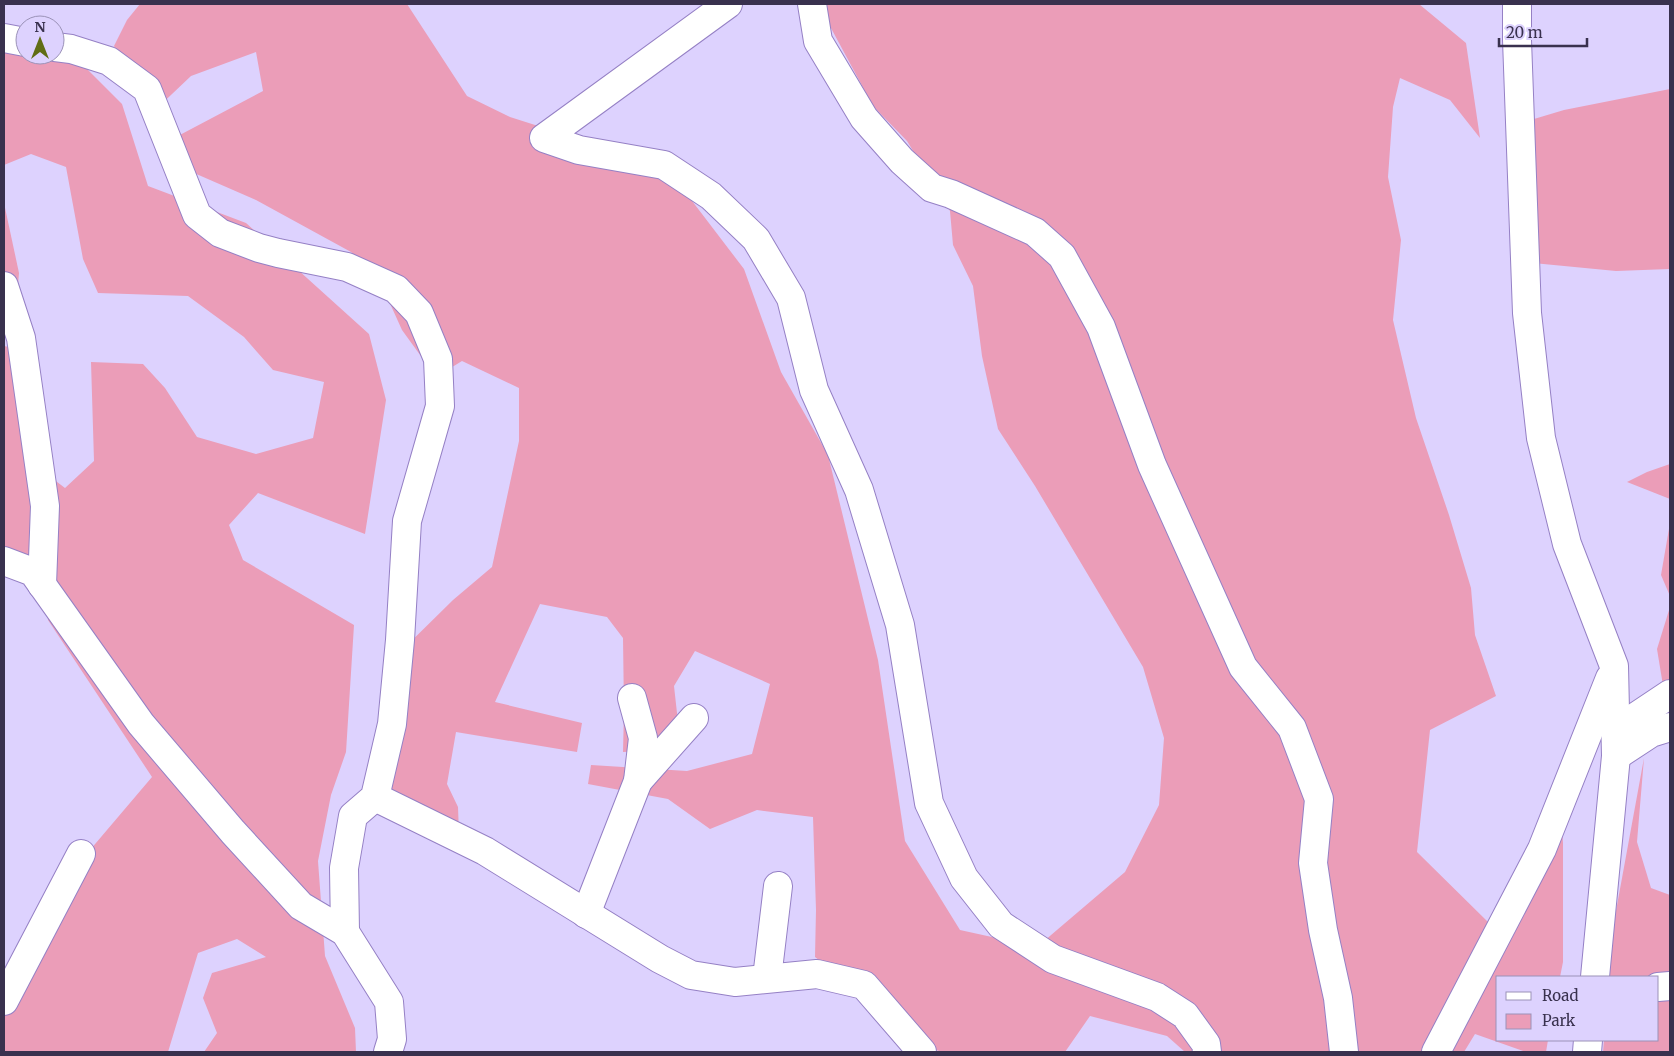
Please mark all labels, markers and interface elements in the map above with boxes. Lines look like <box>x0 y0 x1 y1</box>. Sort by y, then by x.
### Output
north arrow <box>15 15 65 65</box>
scale bar <box>1499 15 1586 47</box>
text: N <box>34 18 46 36</box>
text: 20 m <box>1506 23 1543 42</box>
legend <box>1496 976 1659 1041</box>
text: Road <box>1542 986 1578 1005</box>
text: Park <box>1542 1011 1576 1030</box>

